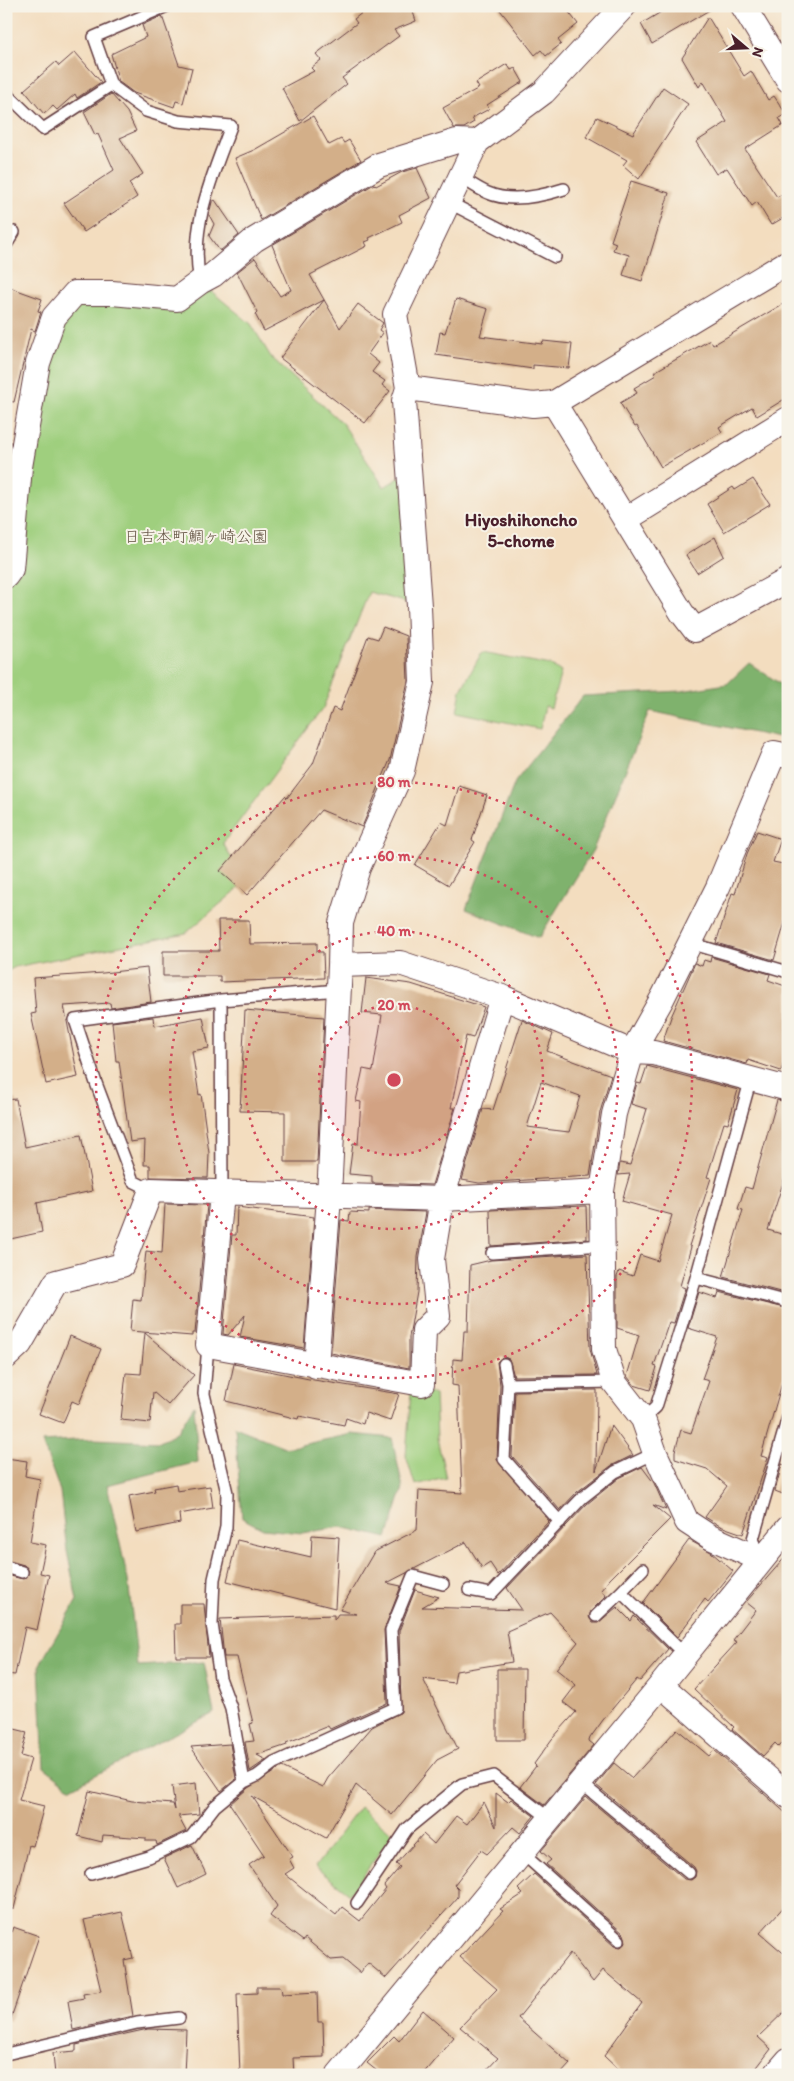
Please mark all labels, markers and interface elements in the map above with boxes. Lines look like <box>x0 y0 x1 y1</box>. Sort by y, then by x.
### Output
north arrow <box>722 22 772 72</box>
text: N <box>748 45 767 59</box>
district label: Hiyoshihoncho 5-chome <box>465 509 577 552</box>
park label: 日吉本町鯛ヶ崎公園 <box>124 527 268 546</box>
text: 80 m <box>377 773 411 791</box>
text: 60 m <box>377 847 411 865</box>
text: 40 m <box>377 922 412 940</box>
text: 20 m <box>377 996 411 1014</box>
centre of rings <box>385 1071 403 1089</box>

